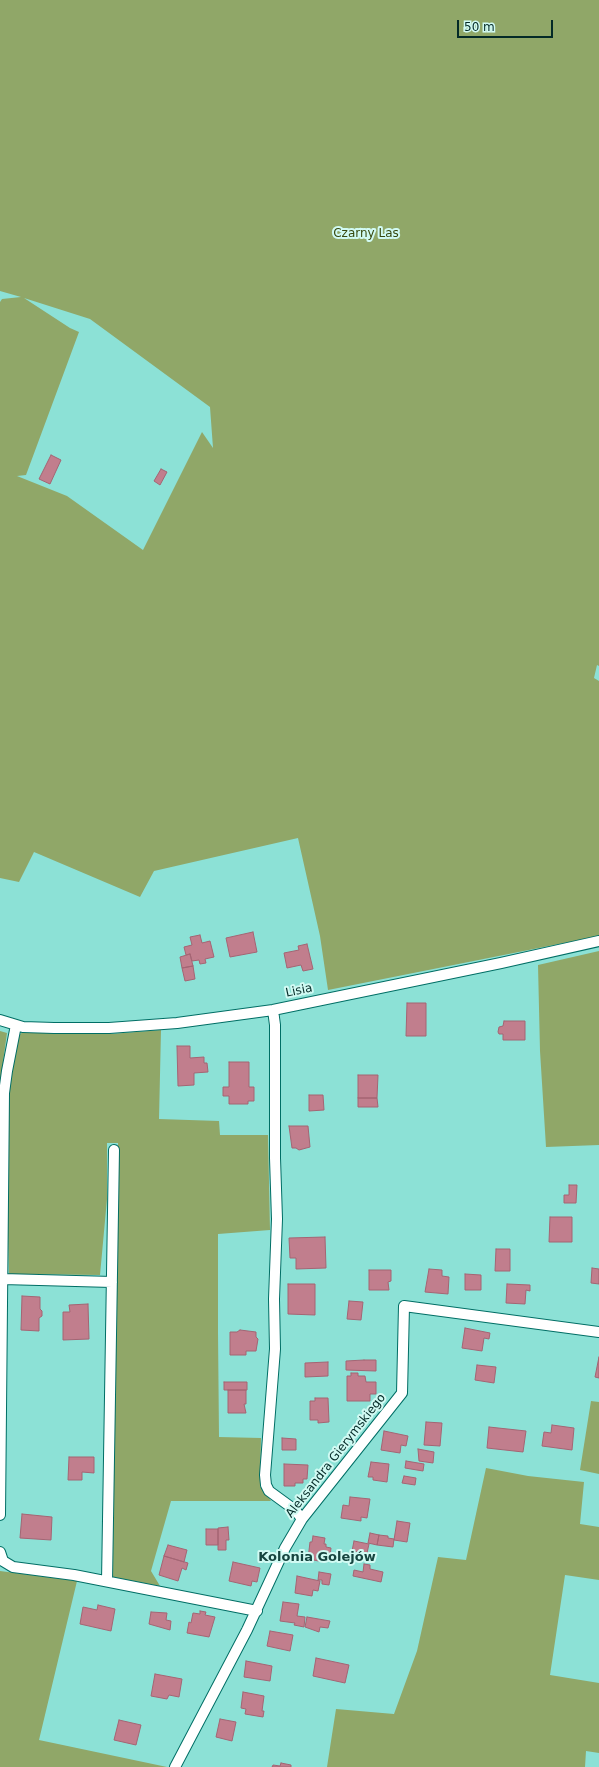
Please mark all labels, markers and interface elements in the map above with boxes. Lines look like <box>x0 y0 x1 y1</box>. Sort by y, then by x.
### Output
scale bar <box>459 12 555 38</box>
text: 50 m <box>464 20 495 34</box>
park label: Czarny Las <box>333 227 399 241</box>
street label: Lisia <box>284 981 314 1001</box>
street label: Aleksandra Gierymskiego <box>283 1391 389 1521</box>
district label: Kolonia Golejów <box>258 1550 376 1566</box>

